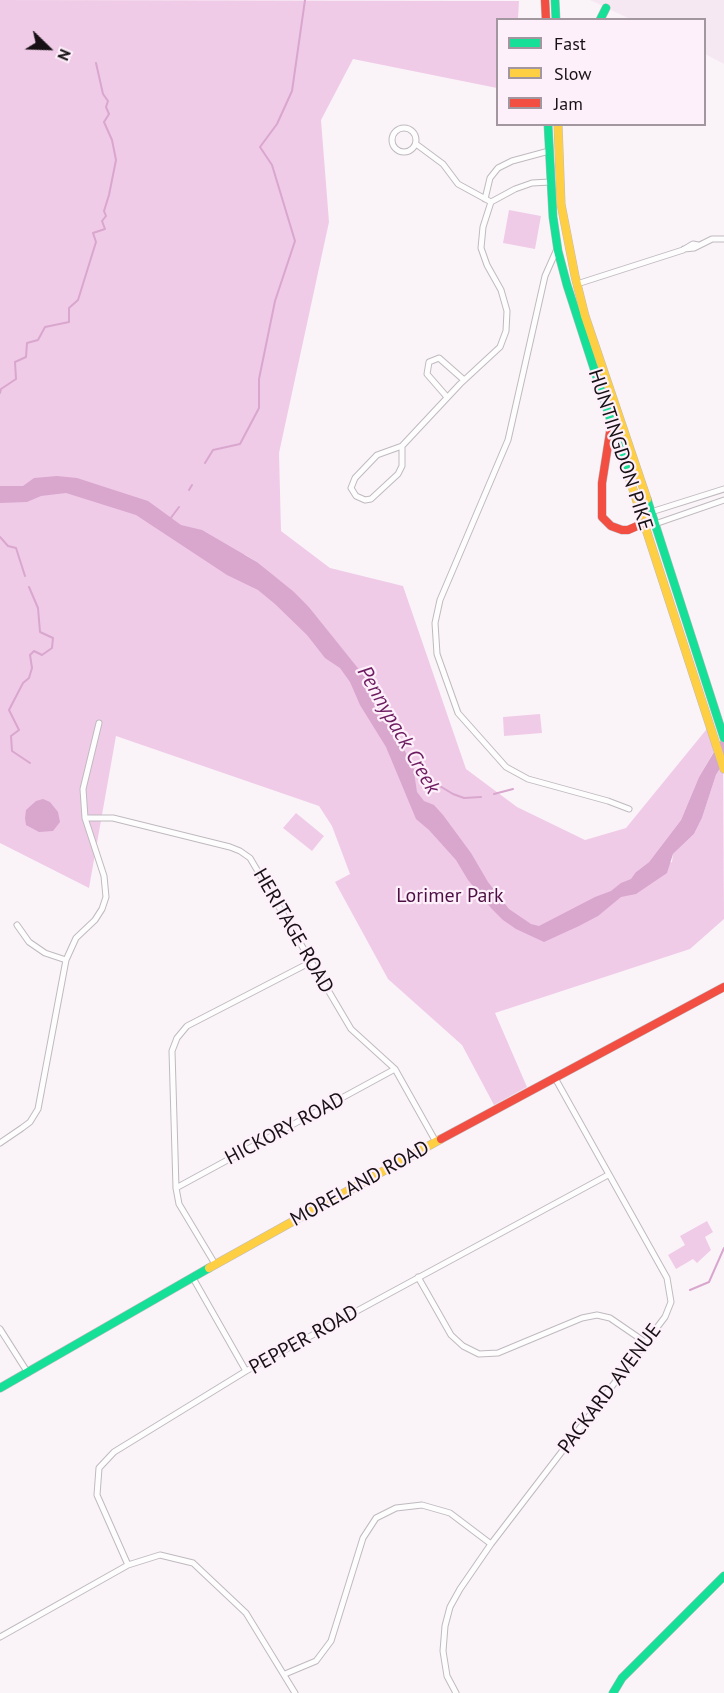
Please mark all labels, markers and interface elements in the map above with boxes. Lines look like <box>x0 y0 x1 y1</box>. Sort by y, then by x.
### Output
north arrow <box>18 18 78 78</box>
legend <box>496 18 706 126</box>
text: Fast <box>554 32 586 55</box>
text: N <box>53 46 76 64</box>
text: Slow <box>554 62 592 85</box>
text: Jam <box>554 92 583 115</box>
street label: HUNTINGDON PIKE <box>583 366 657 534</box>
water label: Pennypack Creek <box>351 662 445 798</box>
street label: HERITAGE ROAD <box>248 864 338 998</box>
park label: Lorimer Park <box>396 884 504 908</box>
street label: HICKORY ROAD <box>221 1087 349 1171</box>
street label: MORELAND ROAD <box>286 1136 434 1232</box>
street label: PEPPER ROAD <box>245 1300 363 1380</box>
street label: PACKARD AVENUE <box>553 1319 667 1459</box>

